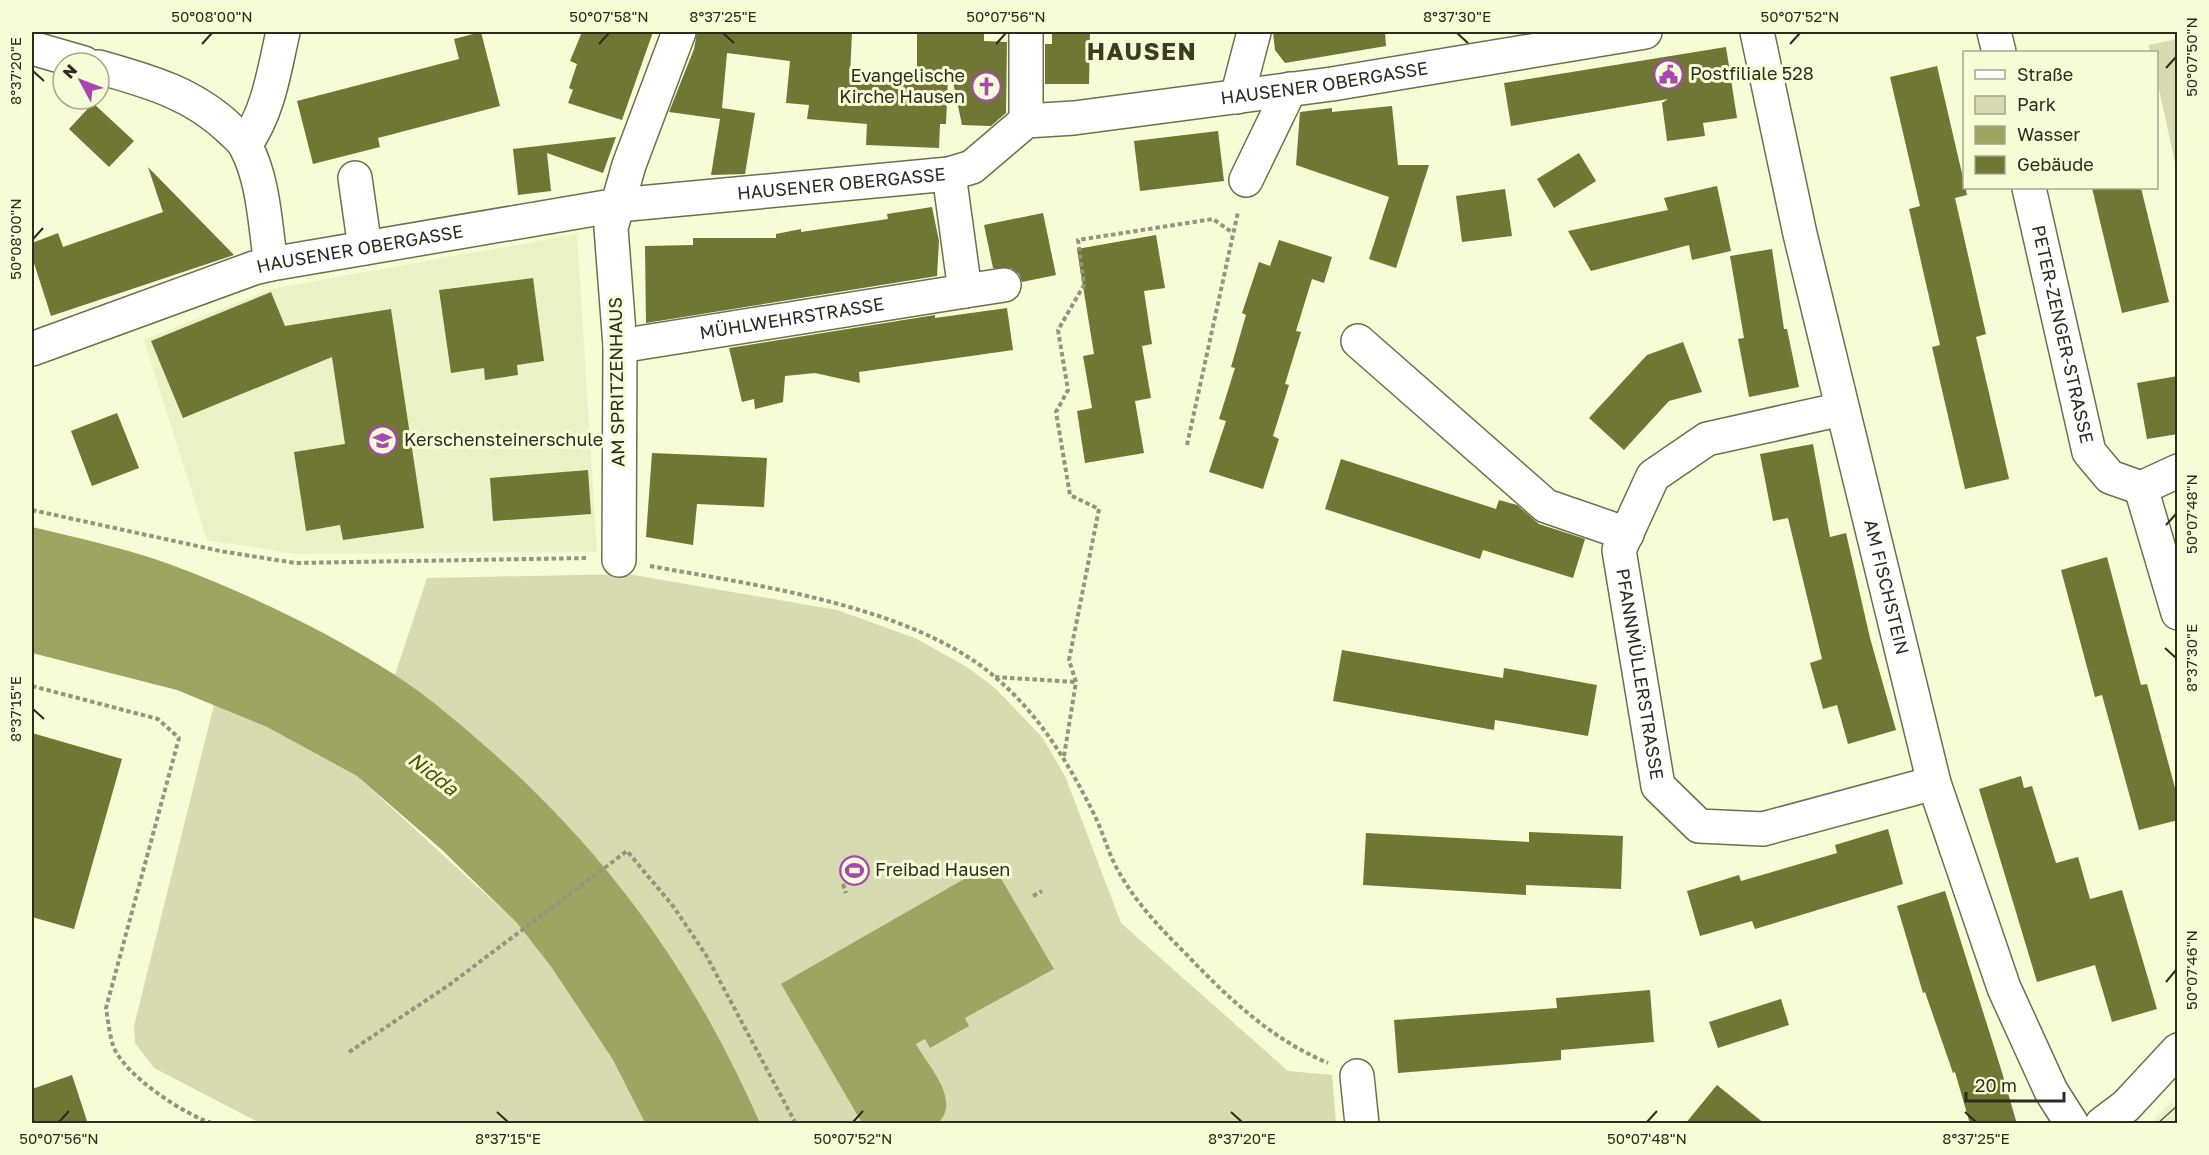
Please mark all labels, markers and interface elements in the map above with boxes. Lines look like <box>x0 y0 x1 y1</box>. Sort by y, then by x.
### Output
text: 50°08'00"N <box>171 7 253 25</box>
text: 50°07'58"N <box>569 7 649 25</box>
text: 8°37'25"E <box>689 7 757 25</box>
text: 50°07'56"N <box>966 7 1046 25</box>
text: 8°37'30"E <box>1423 7 1491 25</box>
text: 50°07'52"N <box>1760 7 1840 25</box>
text: 50°07'50"N <box>2182 17 2200 97</box>
district label: HAUSEN <box>1087 36 1197 65</box>
text: 8°37'20"E <box>6 37 24 105</box>
north arrow <box>51 51 111 111</box>
legend <box>1963 51 2158 189</box>
street label: HAUSENER OBERGASSE <box>1219 56 1429 109</box>
public building icon: Postfiliale 528 <box>1653 58 1685 90</box>
text: N <box>58 60 81 82</box>
place label: Postfiliale 528 <box>1690 62 1814 84</box>
text: Straße <box>2017 63 2073 85</box>
place label: Evangelische Kirche Hausen <box>839 64 965 107</box>
church icon: Evangelische Kirche Hausen <box>970 70 1002 102</box>
text: Park <box>2017 93 2056 115</box>
text: Wasser <box>2017 123 2080 145</box>
text: Gebäude <box>2017 153 2094 175</box>
street label: HAUSENER OBERGASSE <box>736 162 946 204</box>
text: 50°08'00"N <box>6 198 24 280</box>
street label: HAUSENER OBERGASSE <box>254 220 465 277</box>
street label: PETER-ZENGER-STRASSE <box>2028 223 2099 445</box>
street label: MÜHLWEHRSTRASSE <box>698 292 885 343</box>
street label: AM SPRITZENHAUS <box>604 297 628 467</box>
school or university icon: Kerschensteinerschule <box>367 424 399 456</box>
place label: Kerschensteinerschule <box>404 428 603 450</box>
text: 50°07'48"N <box>2182 474 2200 554</box>
street label: AM FISCHSTEIN <box>1860 517 1914 657</box>
street label: PFANNMÜLLERSTRASSE <box>1612 567 1669 781</box>
text: 8°37'30"E <box>2182 624 2200 692</box>
text: 8°37'15"E <box>6 676 24 742</box>
water label: Nidda <box>404 746 464 800</box>
sports icon: Freibad Hausen <box>838 854 870 886</box>
place label: Freibad Hausen <box>875 858 1010 880</box>
text: 50°07'46"N <box>2182 930 2200 1010</box>
scale bar <box>1966 1065 2064 1103</box>
text: 20 m <box>1975 1074 2017 1096</box>
text: 50°07'56"N <box>19 1129 99 1147</box>
text: 8°37'15"E <box>475 1129 541 1147</box>
text: 50°07'52"N <box>813 1129 893 1147</box>
text: 8°37'20"E <box>1208 1129 1276 1147</box>
text: 50°07'48"N <box>1607 1129 1687 1147</box>
text: 8°37'25"E <box>1942 1129 2010 1147</box>

